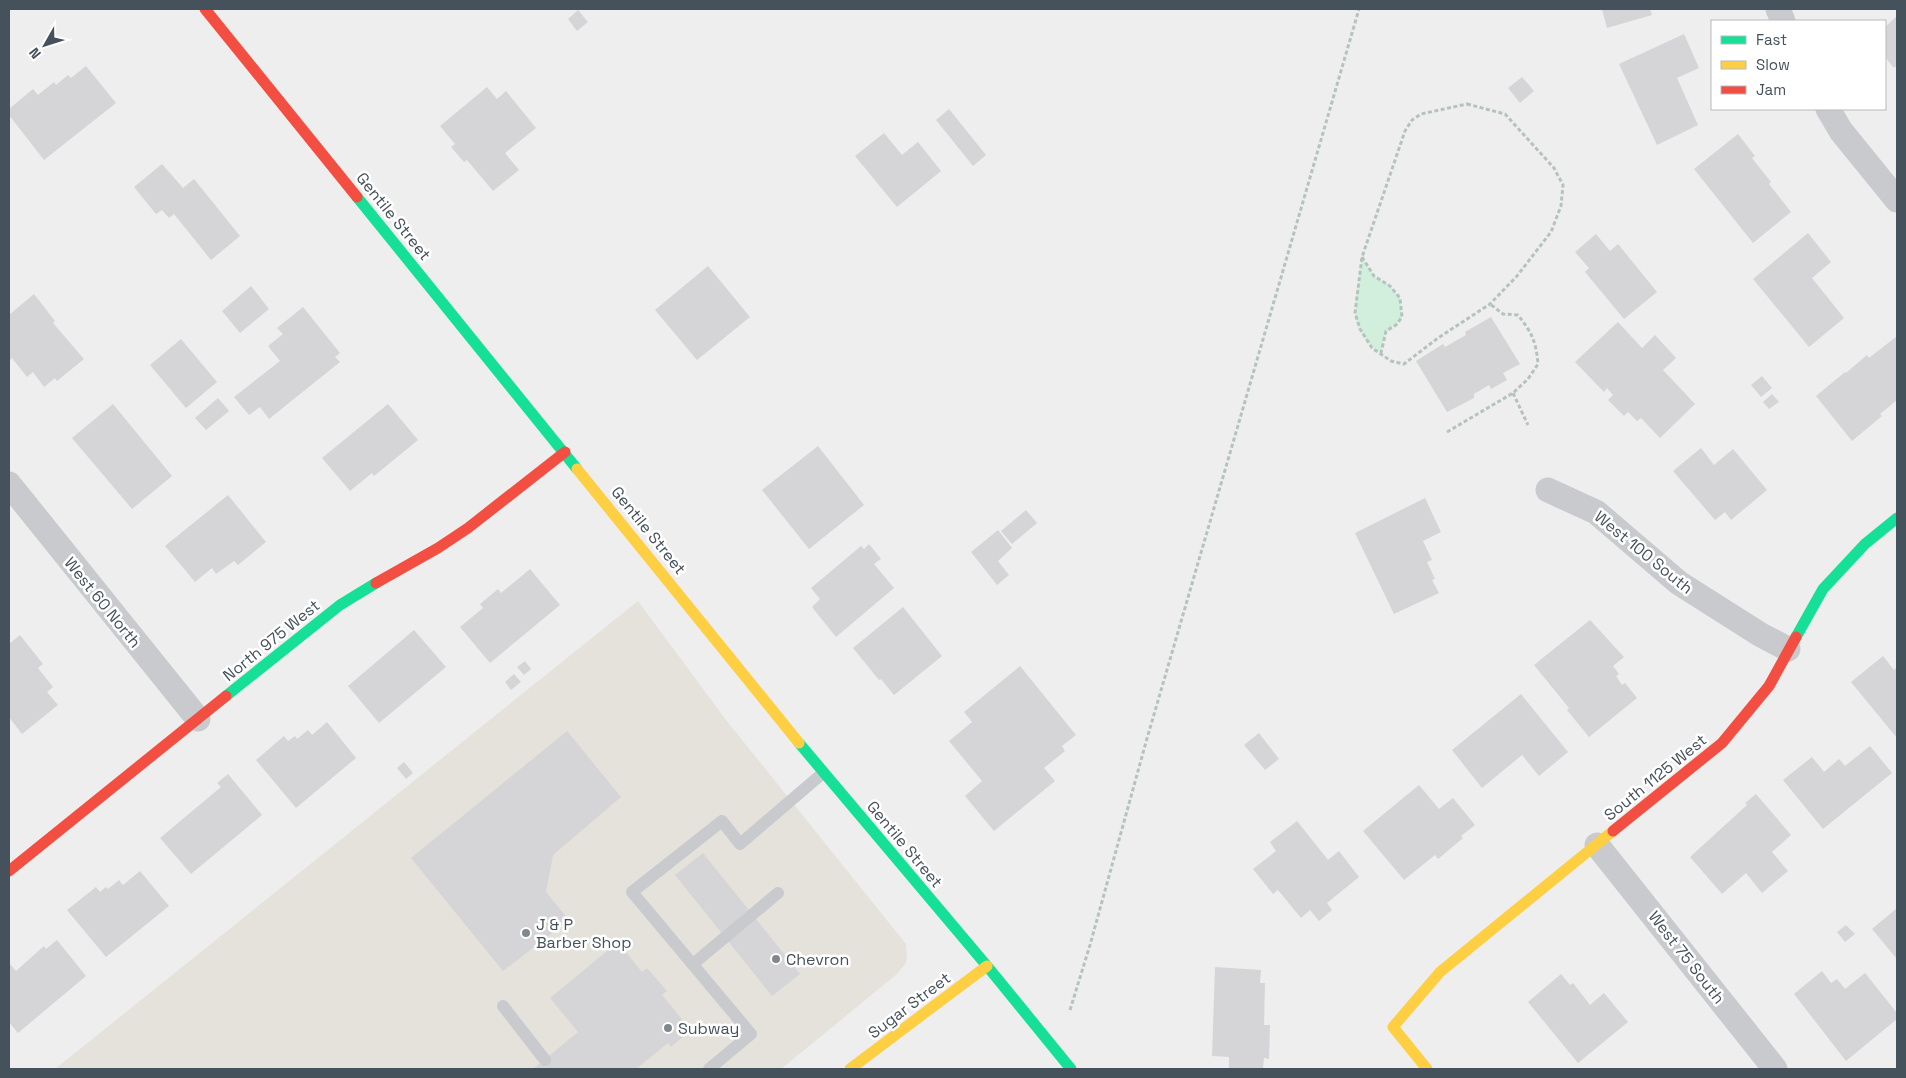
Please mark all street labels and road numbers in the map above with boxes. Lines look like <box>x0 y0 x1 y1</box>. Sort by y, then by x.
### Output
street label: Gentile Street <box>352 168 436 265</box>
street label: Gentile Street <box>607 482 691 579</box>
street label: West 100 South <box>1590 506 1697 599</box>
street label: West 60 North <box>60 553 146 652</box>
street label: North 975 West <box>219 595 324 686</box>
street label: South 1125 West <box>1600 730 1711 825</box>
street label: Gentile Street <box>862 796 947 892</box>
street label: West 75 South <box>1644 907 1729 1008</box>
street label: Sugar Street <box>864 967 955 1043</box>

